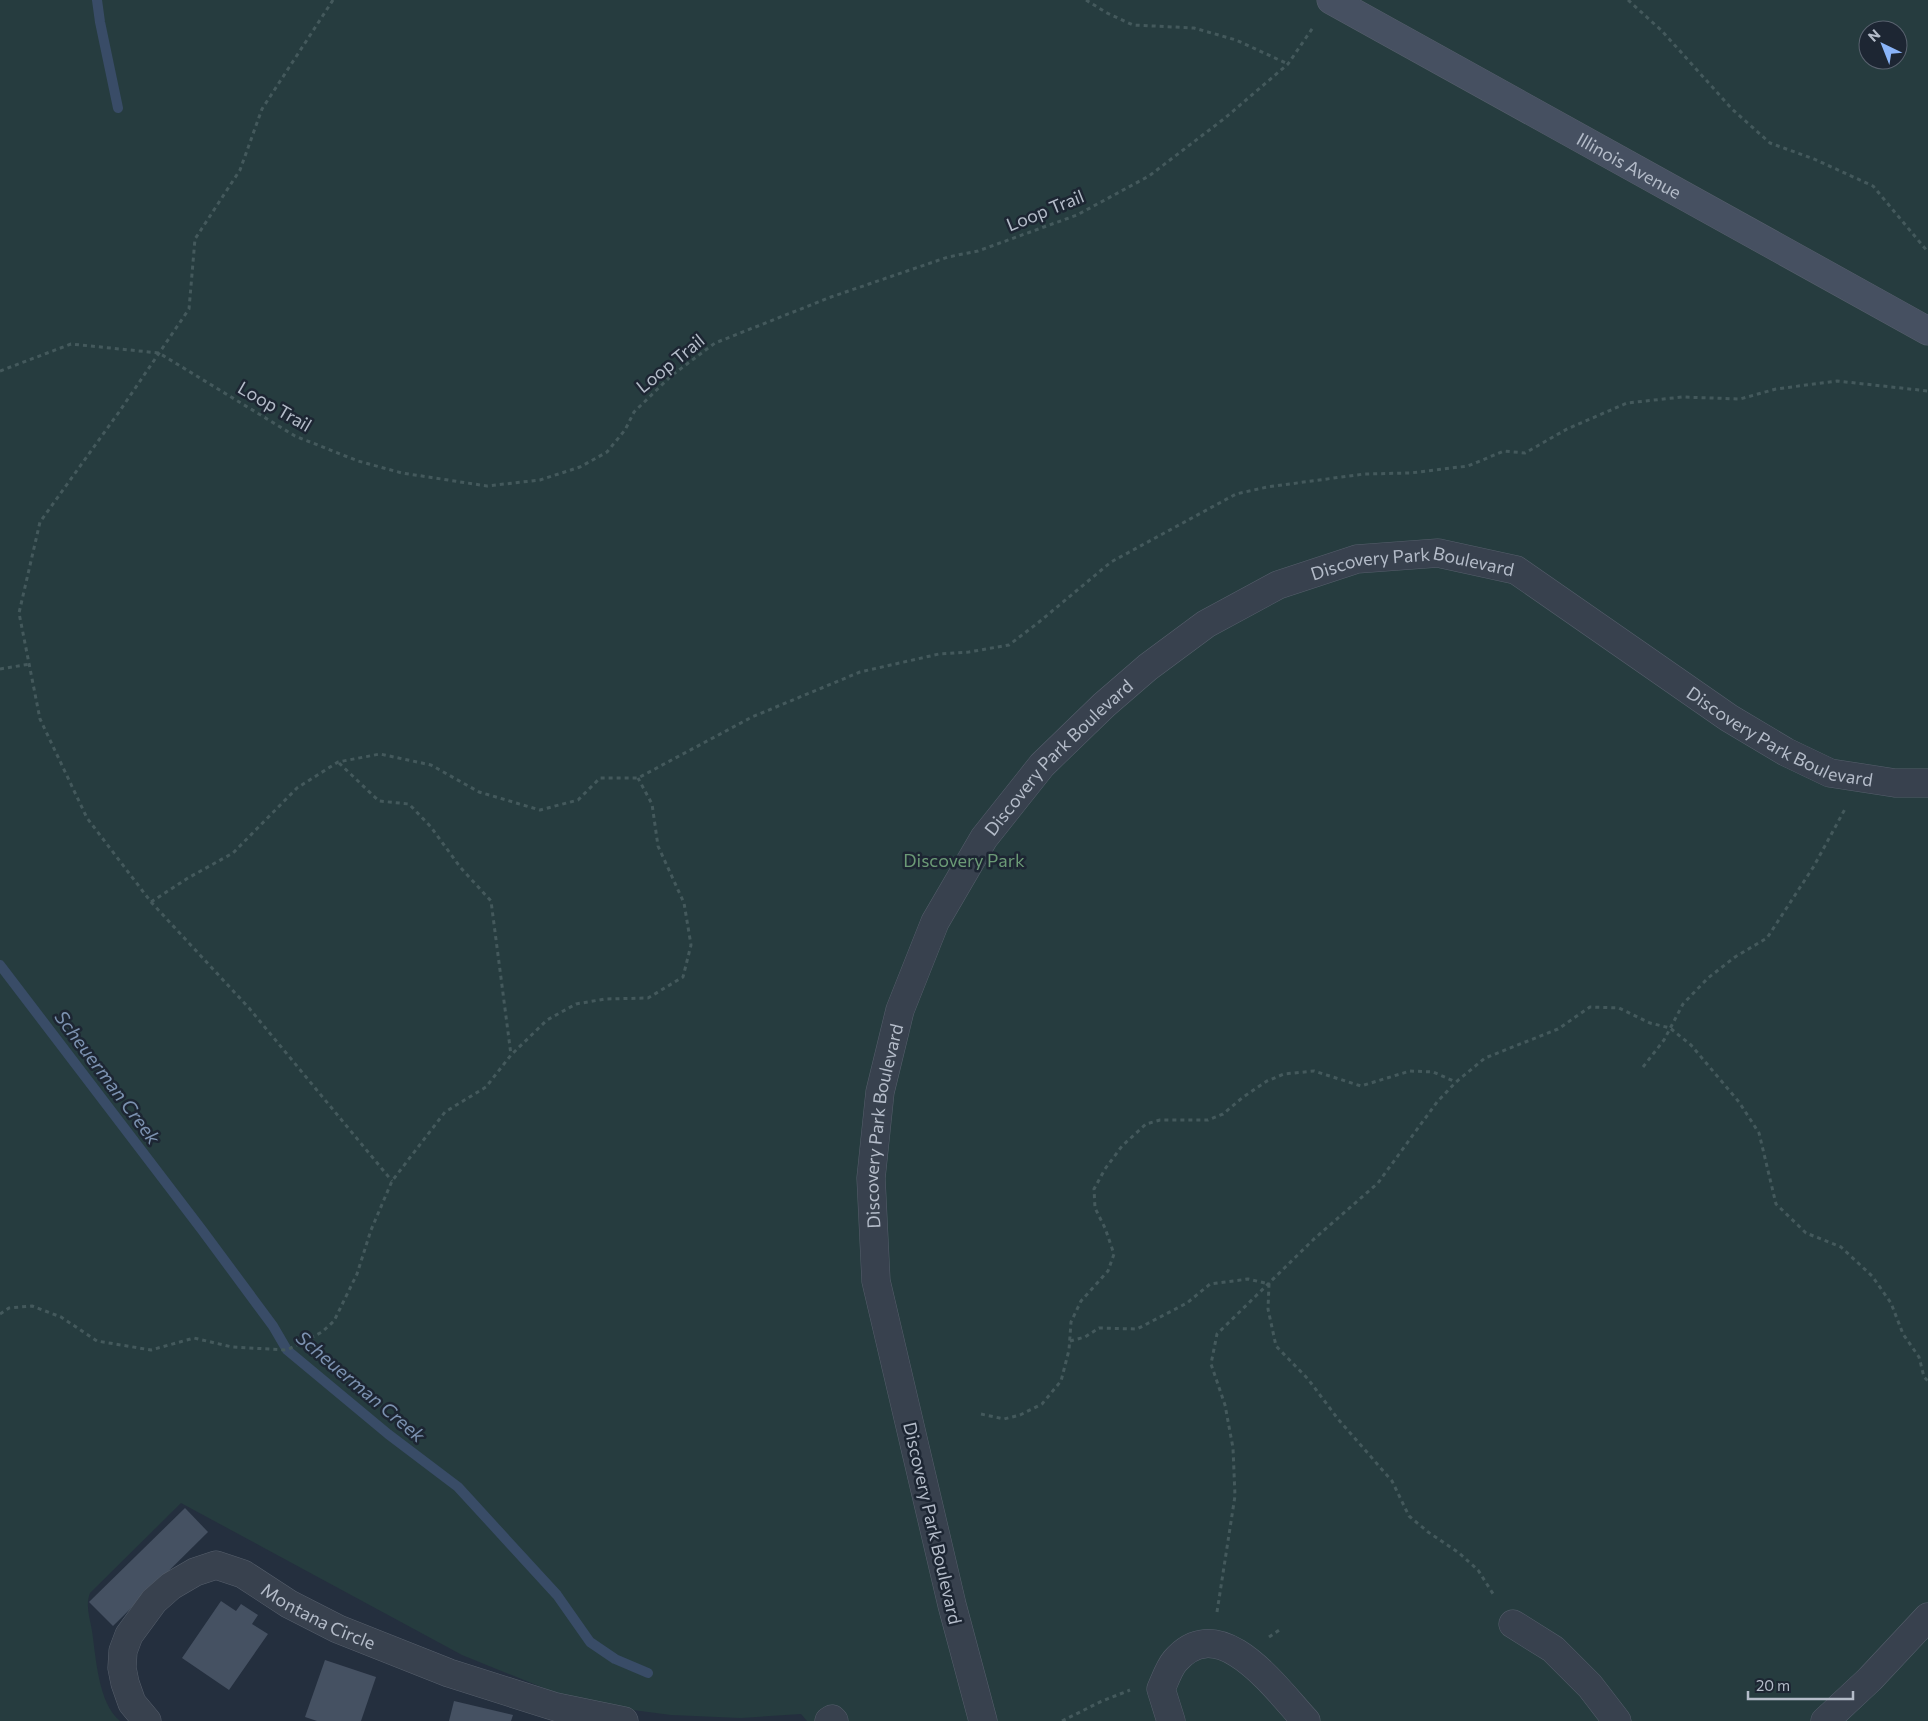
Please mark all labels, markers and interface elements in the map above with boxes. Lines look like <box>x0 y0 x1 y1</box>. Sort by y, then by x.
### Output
north arrow <box>1858 20 1908 70</box>
text: N <box>1864 25 1883 45</box>
street label: Illinois Avenue <box>1573 128 1685 203</box>
street label: Loop Trail <box>1003 185 1087 235</box>
street label: Loop Trail <box>631 329 709 397</box>
street label: Loop Trail <box>234 376 316 436</box>
street label: Discovery Park Boulevard <box>1308 541 1516 585</box>
street label: Discovery Park Boulevard <box>980 674 1137 840</box>
street label: Discovery Park Boulevard <box>1683 681 1874 790</box>
park label: Discovery Park <box>903 849 1025 871</box>
water label: Scheuerman Creek <box>50 1006 166 1149</box>
street label: Discovery Park Boulevard <box>860 1021 907 1229</box>
water label: Scheuerman Creek <box>292 1325 431 1447</box>
street label: Discovery Park Boulevard <box>899 1420 967 1626</box>
street label: Montana Circle <box>257 1578 379 1654</box>
scale bar <box>1748 1668 1853 1700</box>
text: 20 m <box>1756 1676 1790 1694</box>

